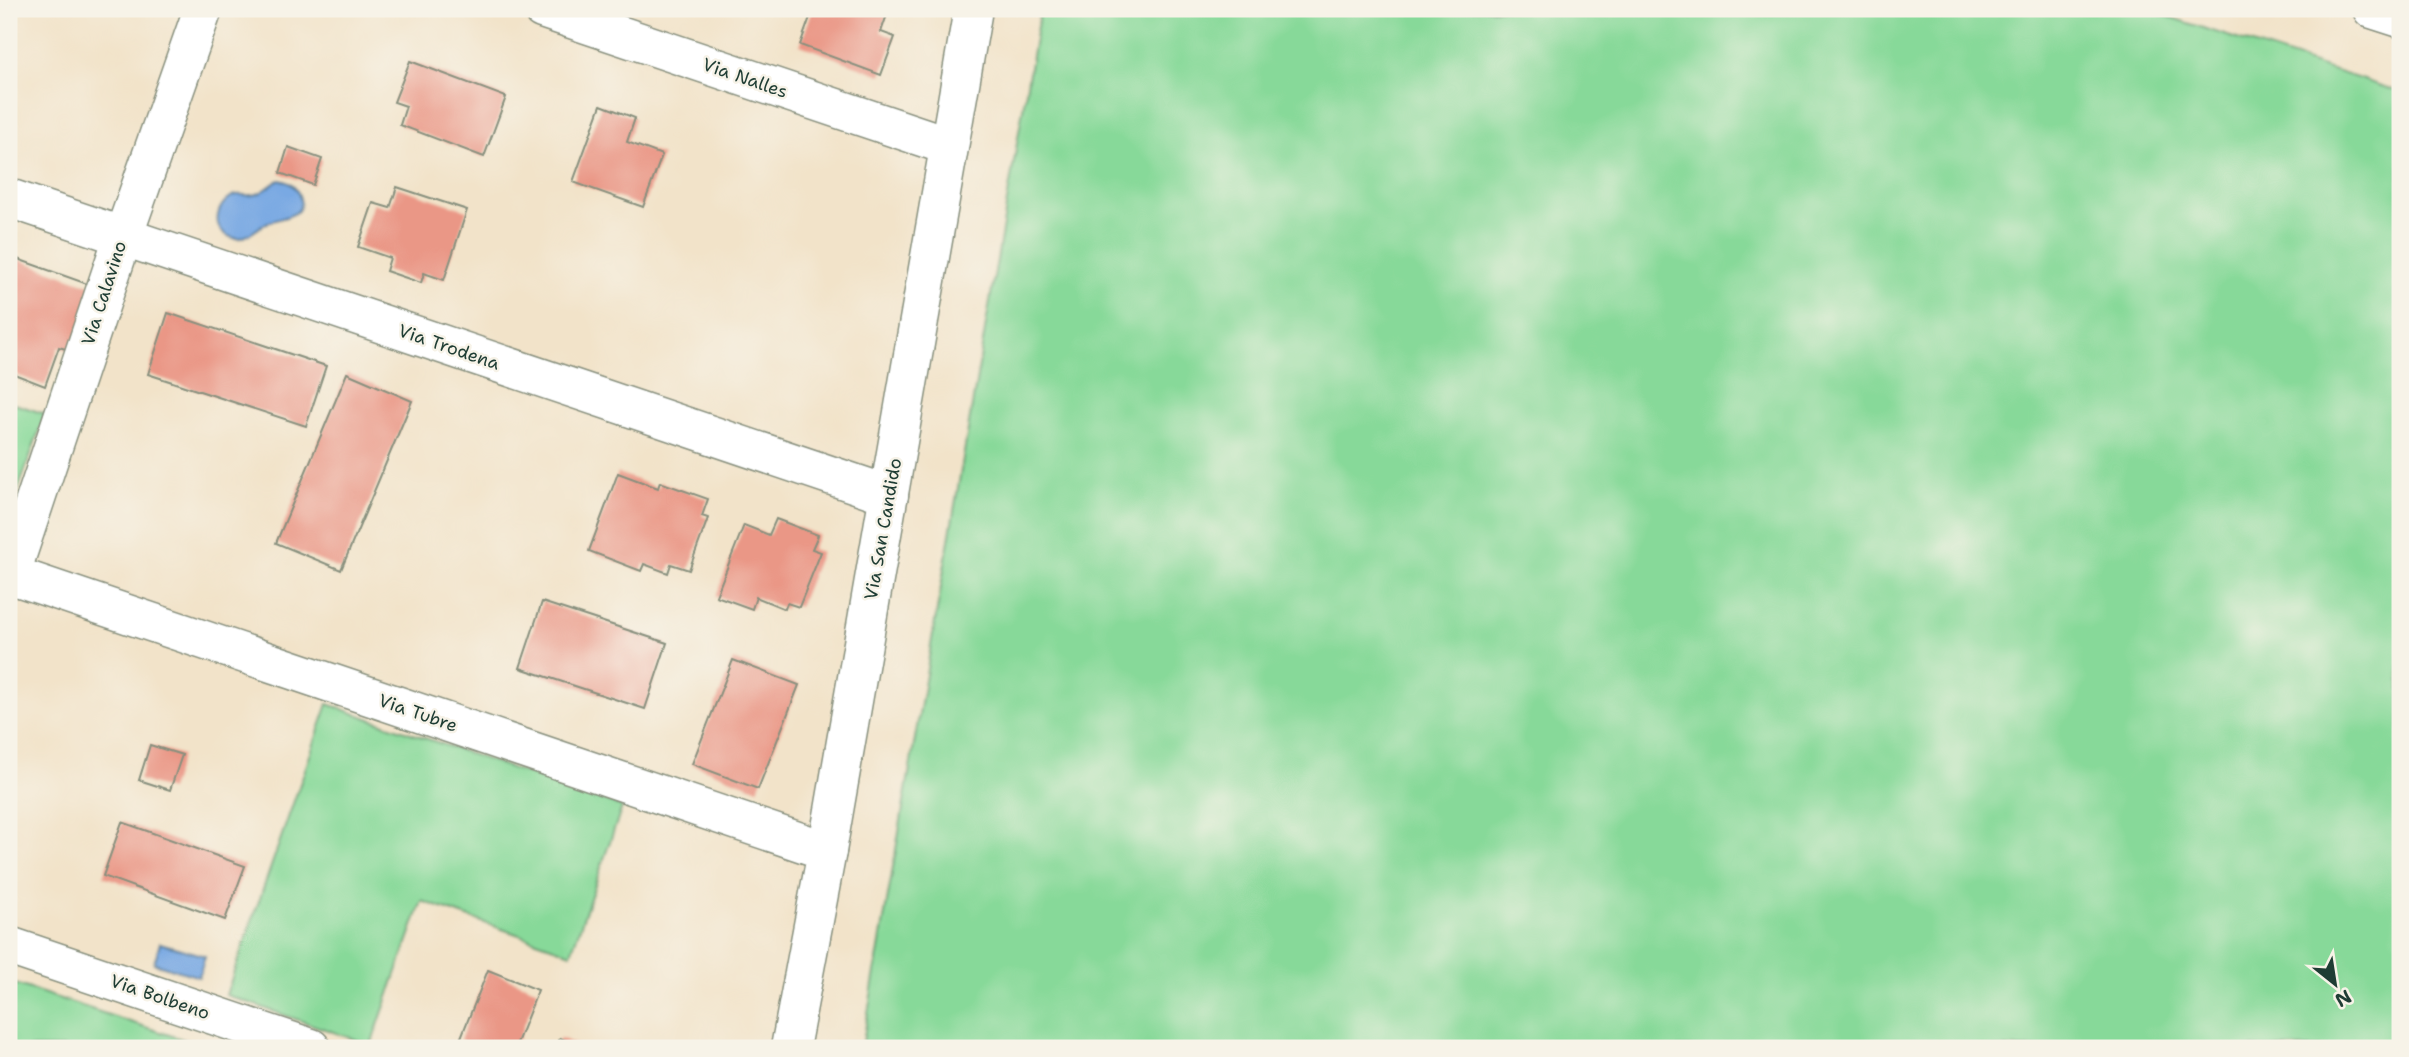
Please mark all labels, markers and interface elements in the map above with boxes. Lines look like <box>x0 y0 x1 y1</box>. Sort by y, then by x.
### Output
street label: Via Nalles <box>699 52 791 104</box>
street label: Via Calavino <box>76 238 132 348</box>
street label: Via Trodena <box>395 318 503 376</box>
street label: Via San Candido <box>859 456 907 602</box>
street label: Via Tubre <box>375 688 461 738</box>
north arrow <box>2300 948 2370 1018</box>
street label: Via Bolbeno <box>107 969 213 1025</box>
text: N <box>2330 984 2356 1013</box>

